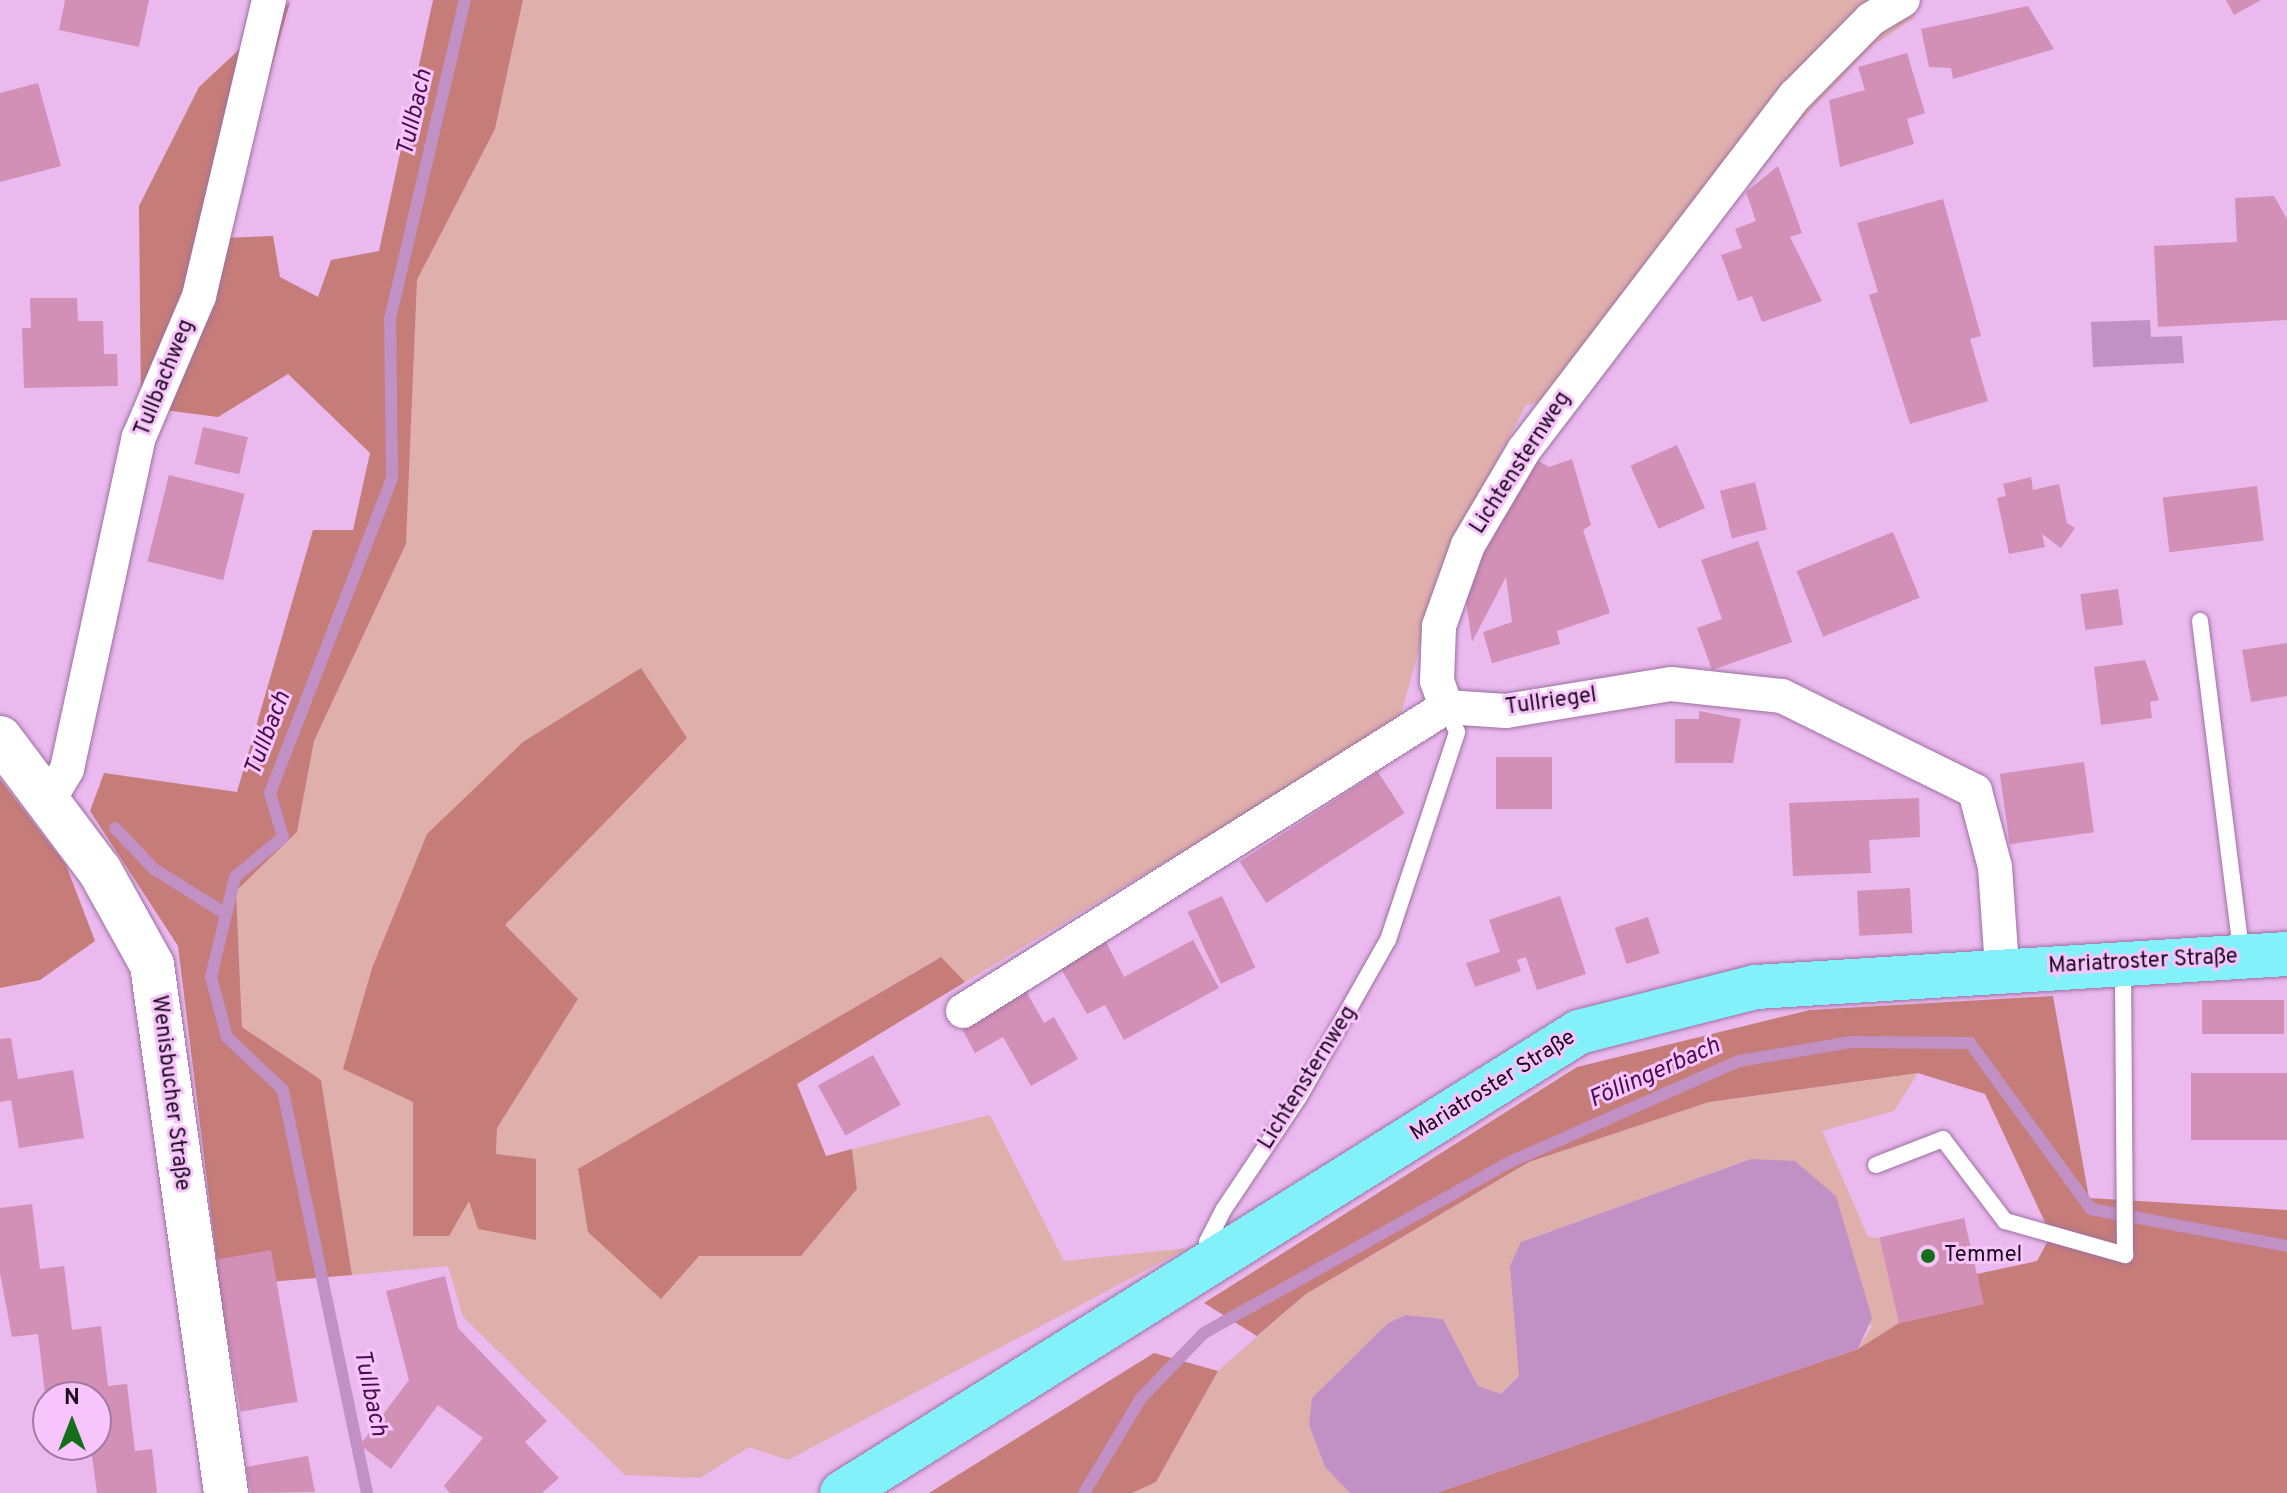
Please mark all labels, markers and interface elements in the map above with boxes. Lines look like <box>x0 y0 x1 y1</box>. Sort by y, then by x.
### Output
water label: Tullbach <box>392 67 440 159</box>
street label: Tullbachweg <box>130 316 200 440</box>
street label: Lichtensternweg <box>1465 387 1577 539</box>
street label: Tullriegel <box>1504 683 1598 721</box>
water label: Tullbach <box>240 688 298 780</box>
street label: Mariatroster Straße <box>2048 944 2238 980</box>
street label: Wenisbucher Straße <box>145 994 195 1192</box>
street label: Lichtensternweg <box>1253 1001 1363 1155</box>
street label: Mariatroster Straße <box>1406 1025 1580 1147</box>
water label: Föllingerbach <box>1585 1032 1725 1116</box>
place label: Temmel <box>1944 1243 2022 1269</box>
marker: Temmel <box>1919 1247 1937 1265</box>
water label: Tullbach <box>346 1347 392 1439</box>
north arrow <box>32 1381 112 1461</box>
text: N <box>64 1385 80 1412</box>

